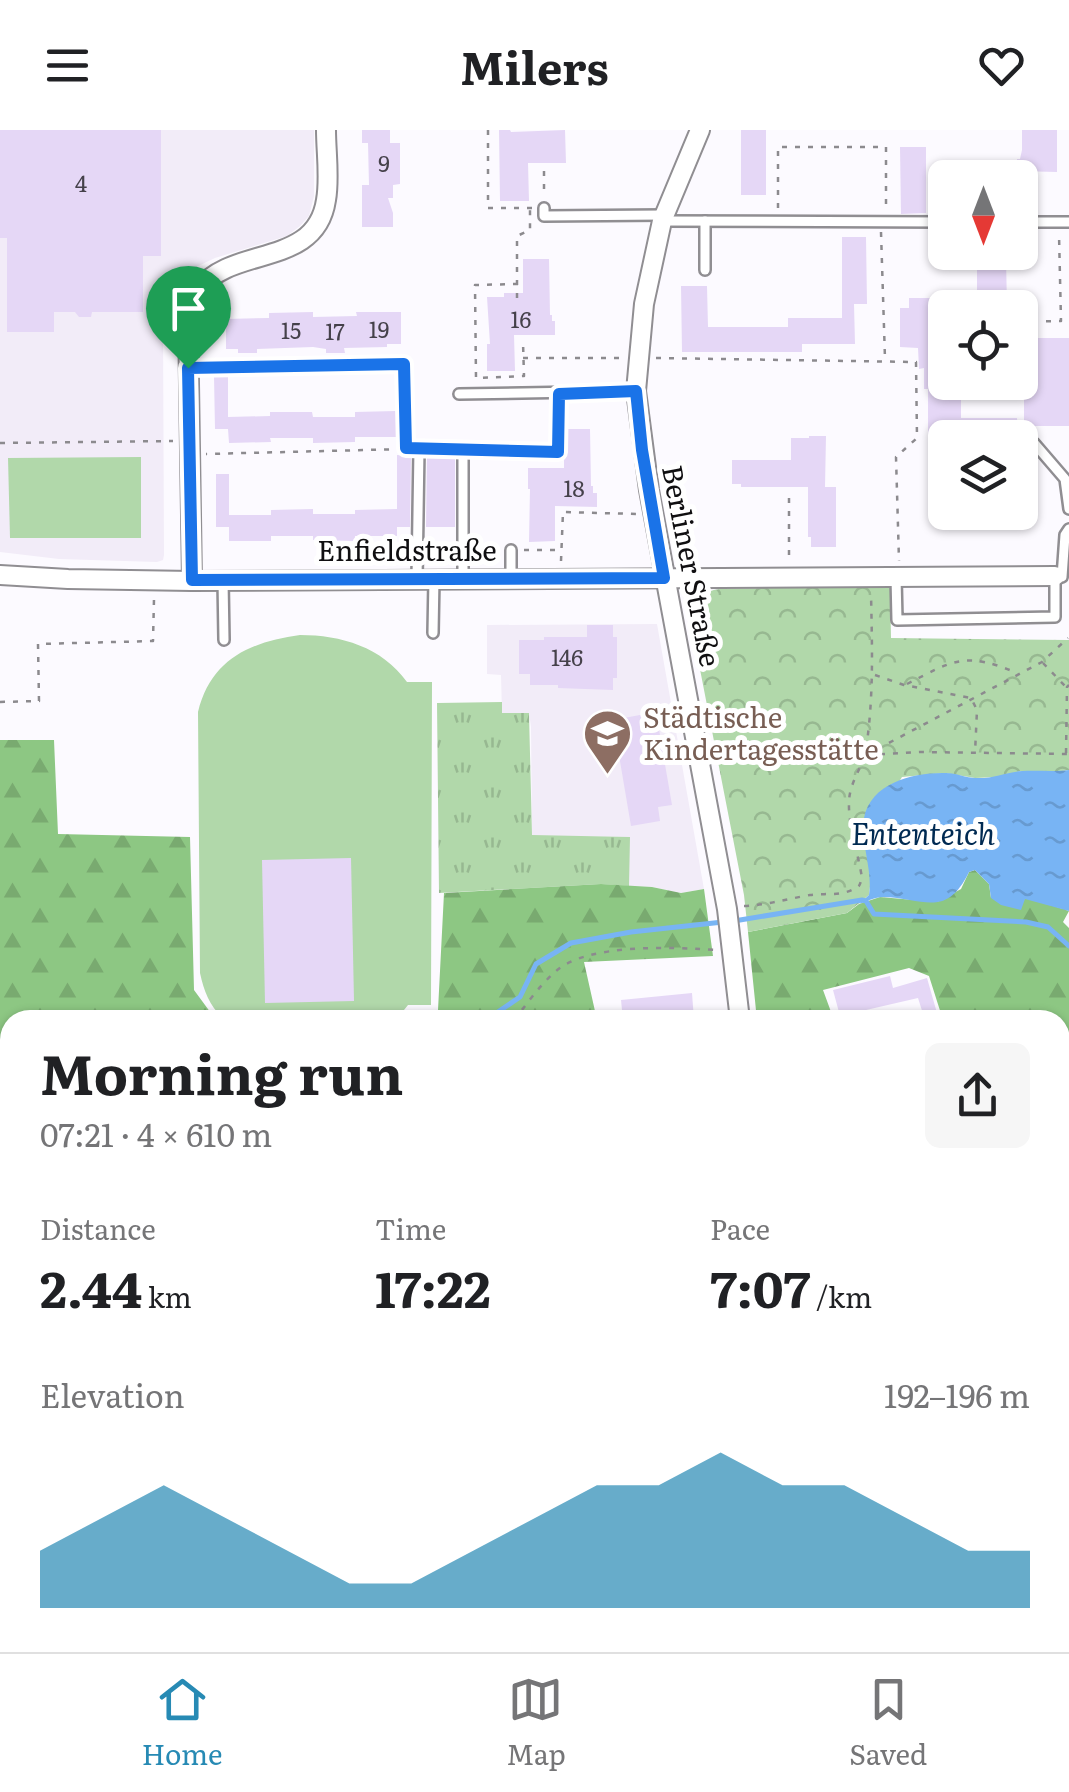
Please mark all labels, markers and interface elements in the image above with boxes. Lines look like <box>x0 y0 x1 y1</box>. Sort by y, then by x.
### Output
text: Milers <box>460 32 609 99</box>
icon: menu <box>40 38 95 93</box>
icon: heart <box>974 38 1029 93</box>
house number: 9 <box>378 146 390 179</box>
north arrow <box>928 160 1038 270</box>
map controls <box>928 160 1038 530</box>
house number: 4 <box>75 166 87 199</box>
pin <box>146 266 231 369</box>
icon: arrive <box>161 281 216 336</box>
button: locate <box>928 290 1038 400</box>
house number: 16 <box>511 302 532 335</box>
house number: 19 <box>369 312 389 345</box>
house number: 15 <box>281 313 301 346</box>
house number: 17 <box>325 314 345 347</box>
button: layers <box>928 420 1038 530</box>
street label: Berliner Straße <box>653 461 733 670</box>
house number: 18 <box>563 471 585 504</box>
street label: Enfieldstraße <box>317 528 497 570</box>
house number: 146 <box>551 640 583 673</box>
place label: Städtische Kindertagesstätte <box>643 695 879 769</box>
school or university icon: Städtische Kindertagesstätte <box>582 708 634 776</box>
water label: Ententeich <box>851 810 995 854</box>
text: Morning run <box>40 1030 403 1112</box>
button: share <box>925 1043 1030 1148</box>
text: 07:21 · 4 × 610 m <box>40 1109 272 1157</box>
text: Distance <box>40 1207 156 1249</box>
text: Time <box>375 1207 446 1249</box>
text: Pace <box>710 1207 770 1249</box>
text: 2.44 <box>40 1249 142 1323</box>
text: 17:22 <box>375 1249 491 1323</box>
text: 7:07 <box>710 1249 810 1323</box>
text: km <box>142 1275 192 1317</box>
text: /km <box>810 1275 872 1317</box>
text: Elevation <box>40 1370 185 1418</box>
text: 192–196 m <box>884 1370 1030 1418</box>
tab: Home <box>142 1672 223 1774</box>
tab: Map <box>506 1672 566 1774</box>
tab: Saved <box>849 1672 927 1774</box>

